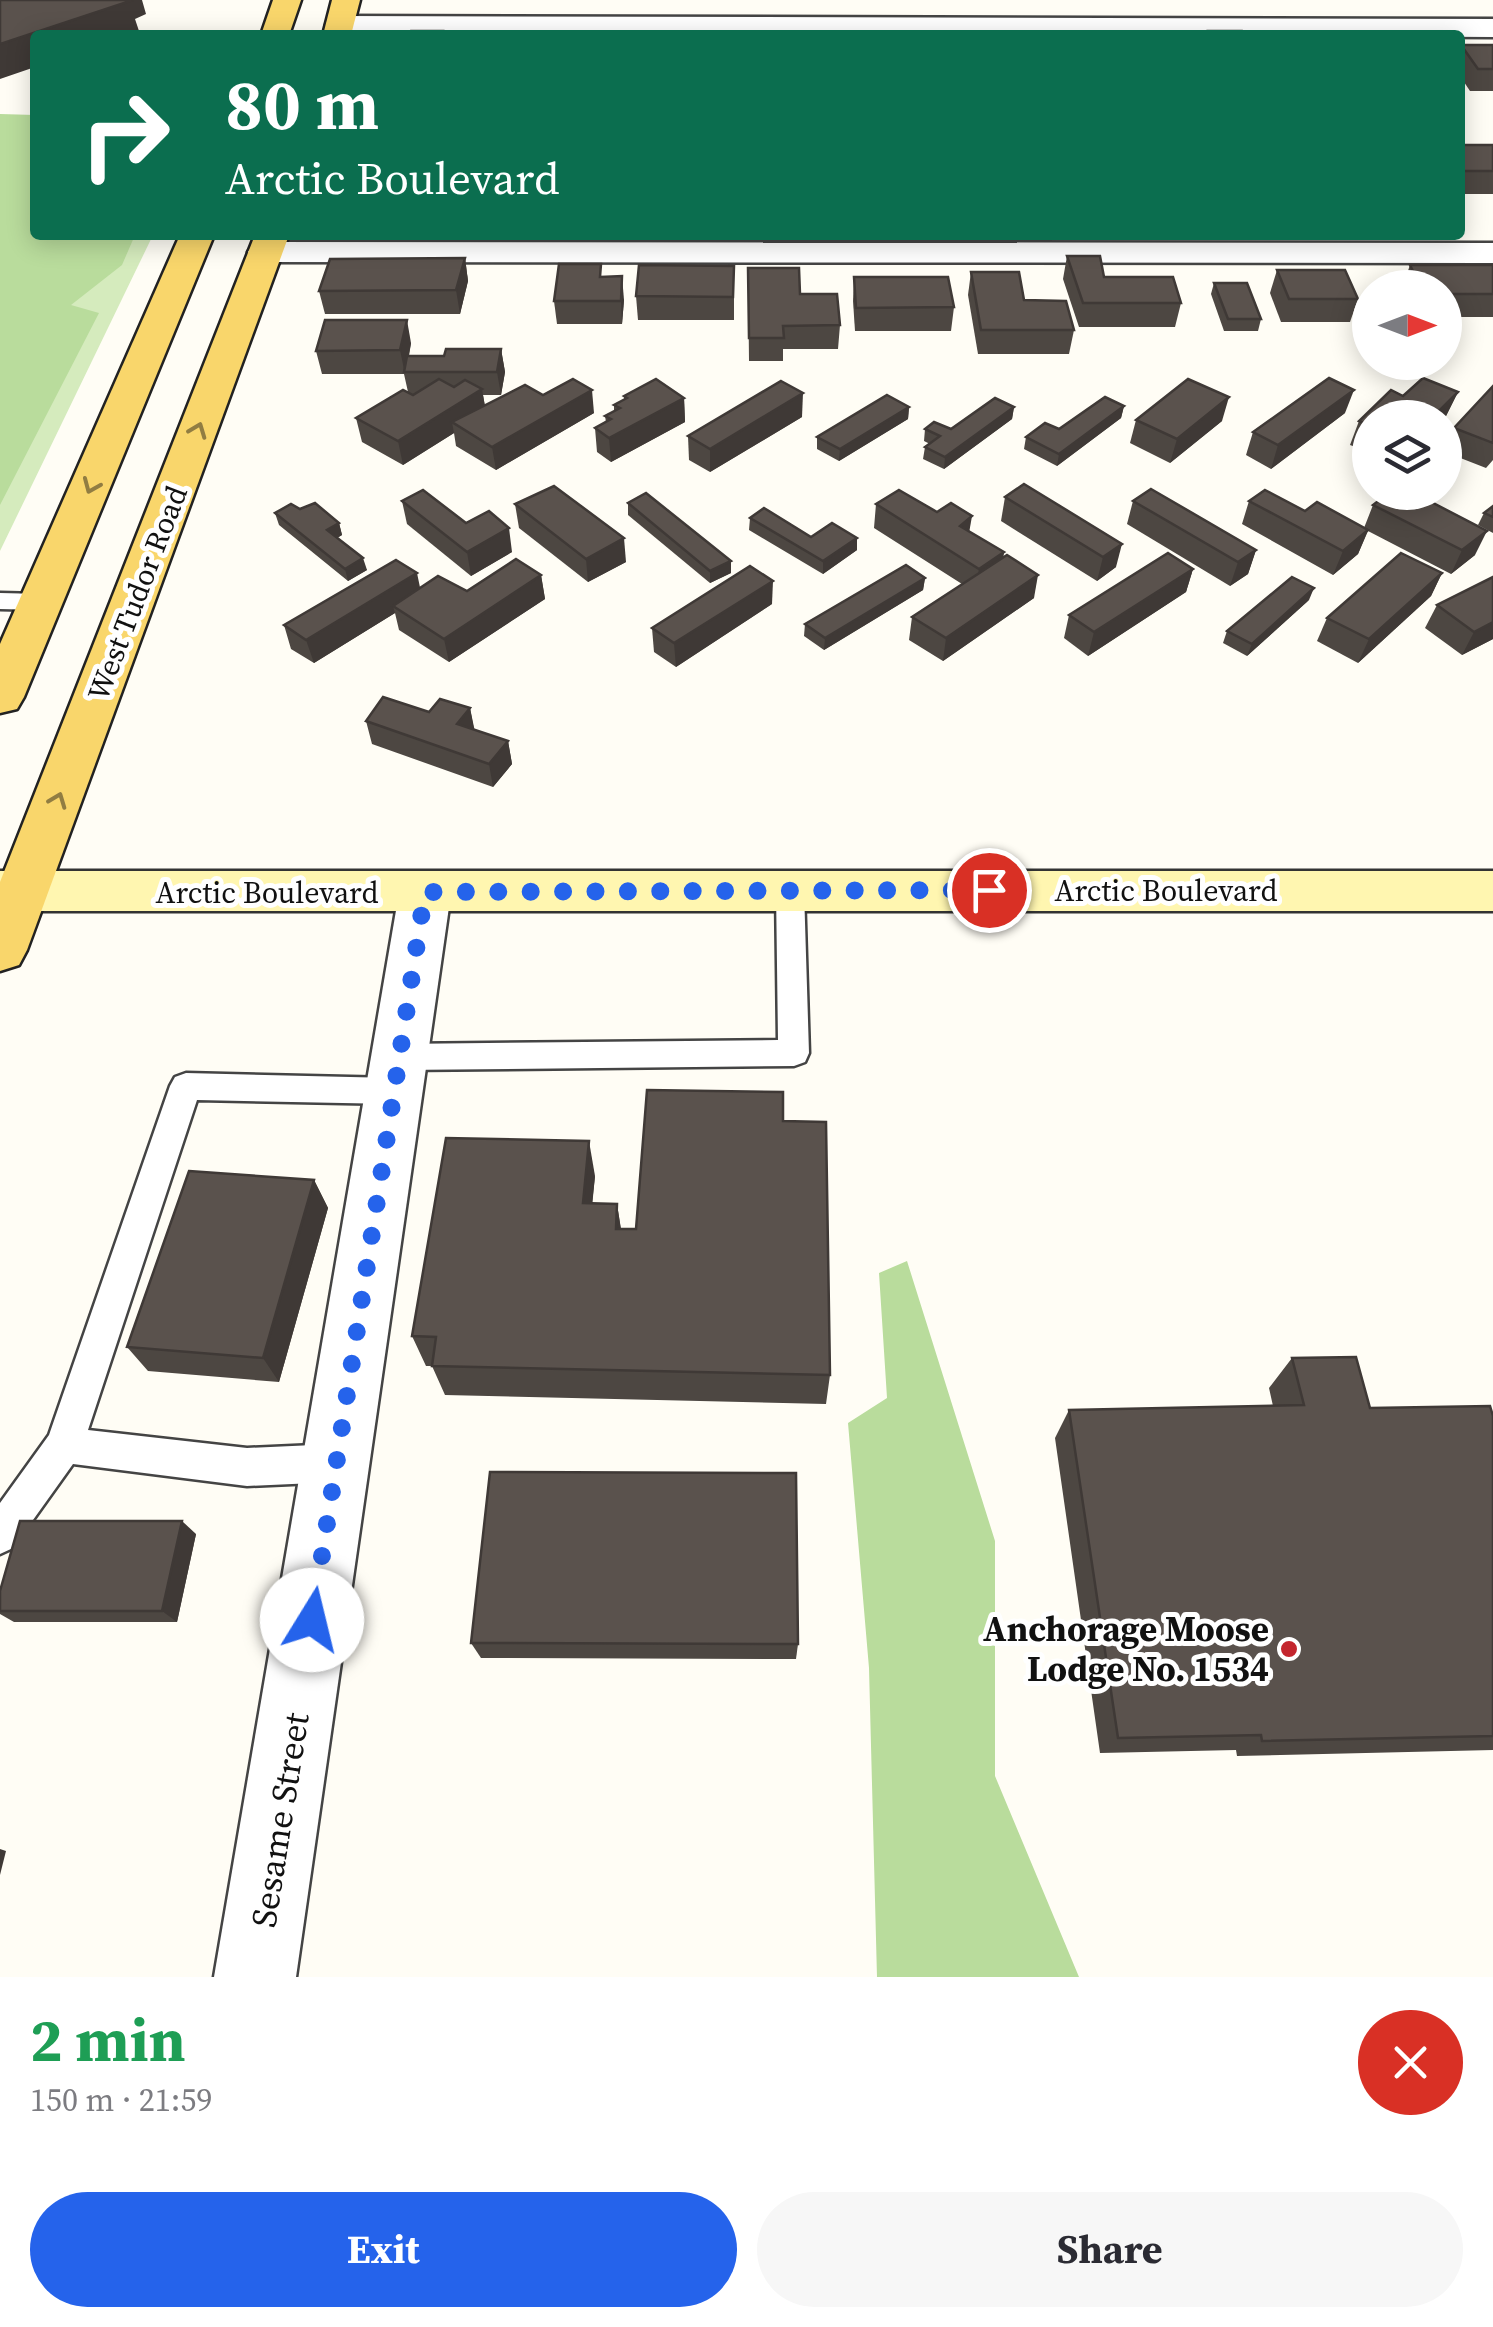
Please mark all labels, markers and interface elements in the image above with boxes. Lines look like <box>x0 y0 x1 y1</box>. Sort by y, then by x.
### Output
text: 80 m <box>225 56 379 152</box>
icon: right <box>60 70 190 200</box>
text: Arctic Boulevard <box>225 147 559 209</box>
north arrow <box>1352 270 1462 380</box>
map controls <box>1352 270 1462 510</box>
button: layers <box>1352 400 1462 510</box>
one-way arrow <box>186 423 207 440</box>
one-way arrow <box>82 476 102 494</box>
street label: West Tudor Road <box>77 480 197 706</box>
one-way arrow <box>46 792 67 809</box>
pin <box>947 848 1032 933</box>
icon: arrive <box>962 863 1017 918</box>
street label: Arctic Boulevard <box>1055 870 1277 911</box>
street label: Arctic Boulevard <box>156 872 378 913</box>
position arrow <box>260 1568 364 1672</box>
place label: Anchorage Moose Lodge No. 1534 <box>983 1605 1269 1693</box>
marker: Anchorage Moose Lodge No. 1534 <box>1278 1638 1300 1660</box>
street label: Sesame Street <box>239 1709 321 1931</box>
text: 2 min <box>30 1999 186 2081</box>
button: close <box>1358 2010 1463 2115</box>
text: 150 m · 21:59 <box>30 2078 212 2122</box>
button: Exit <box>30 2192 737 2307</box>
button: Share <box>757 2192 1463 2307</box>

